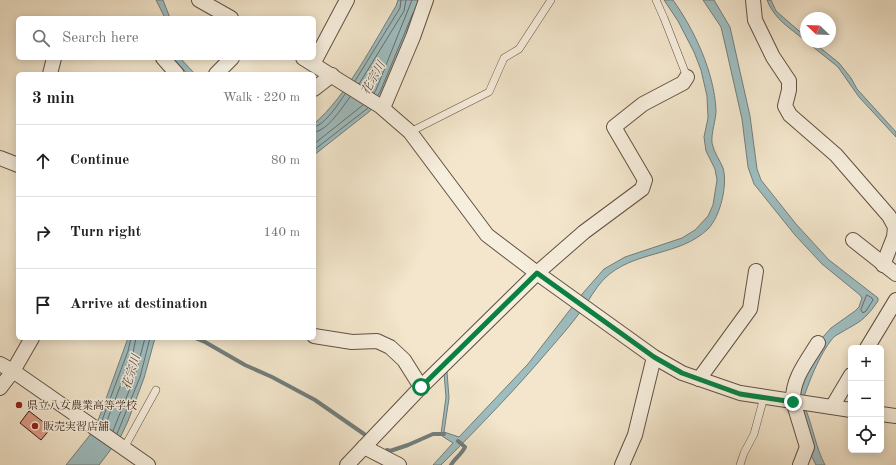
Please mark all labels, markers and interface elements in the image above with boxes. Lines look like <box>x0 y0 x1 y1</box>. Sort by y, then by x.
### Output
north arrow <box>800 12 836 48</box>
search box <box>16 16 316 60</box>
icon: search <box>30 27 52 49</box>
text: Search here <box>62 31 139 46</box>
water label: 花宗川 <box>358 57 389 97</box>
text: 3 min <box>32 90 75 107</box>
text: Walk · 220 m <box>223 91 300 104</box>
icon: ahead <box>32 150 54 172</box>
text: Continue <box>70 153 129 168</box>
text: 80 m <box>271 154 300 167</box>
icon: right <box>32 222 54 244</box>
text: Turn right <box>70 225 141 240</box>
text: 140 m <box>263 226 300 239</box>
icon: arrive <box>32 294 54 316</box>
text: Arrive at destination <box>70 297 208 312</box>
map controls <box>848 345 884 453</box>
button: + <box>848 345 884 381</box>
water label: 花宗川 <box>119 351 144 391</box>
route start <box>412 378 430 396</box>
button: − <box>848 381 884 417</box>
route end <box>784 393 802 411</box>
place label: 県立八女農業高等学校 <box>27 399 137 412</box>
marker: 県立八女農業高等学校 <box>14 400 24 410</box>
button: locate <box>848 417 884 453</box>
place label: 販売実習店舗 <box>43 420 109 433</box>
marker: 販売実習店舗 <box>30 421 40 431</box>

